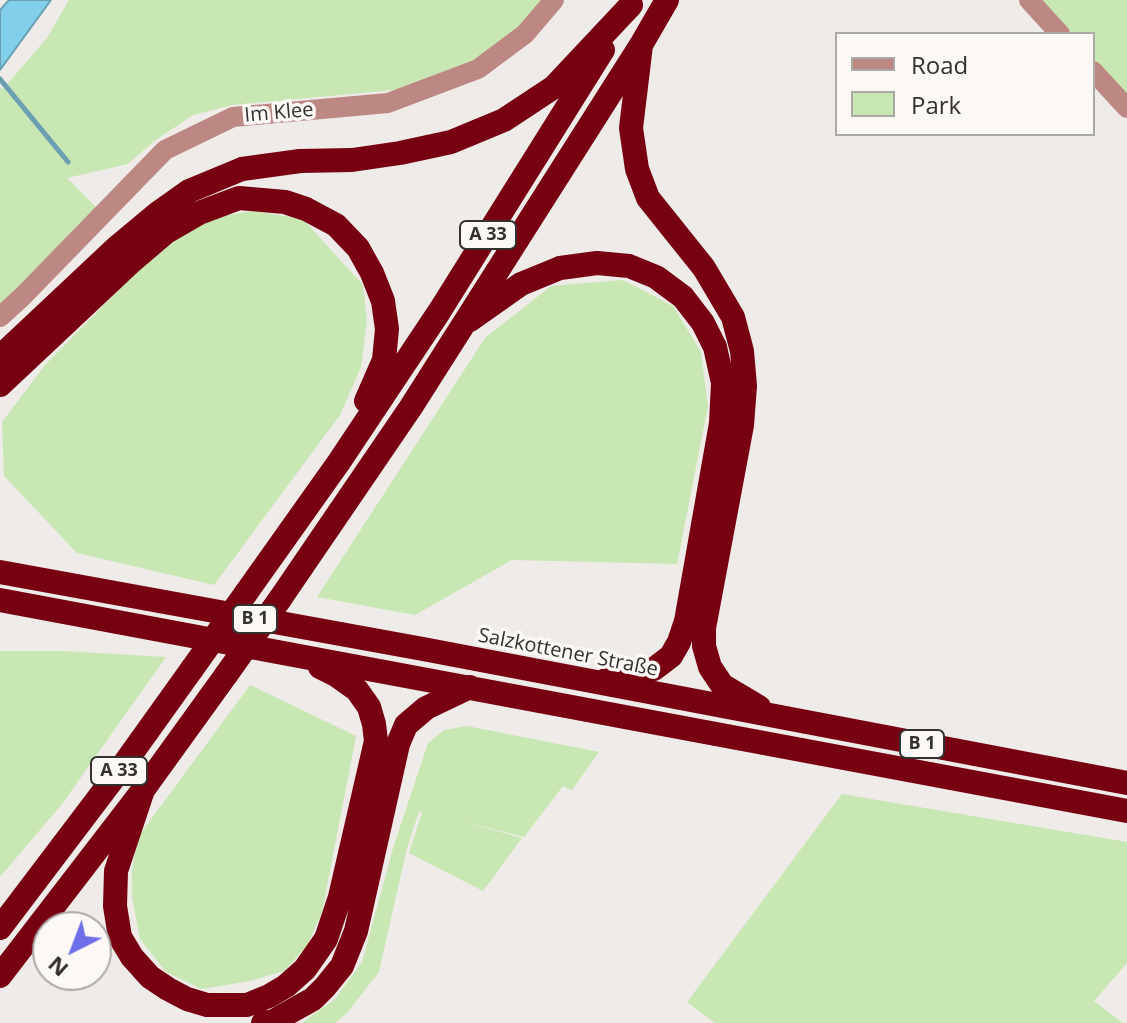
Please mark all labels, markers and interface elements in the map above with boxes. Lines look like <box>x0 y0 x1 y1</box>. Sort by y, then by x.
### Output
legend <box>835 32 1095 136</box>
text: Road <box>911 48 968 81</box>
text: Park <box>911 88 961 121</box>
street label: Im Klee <box>244 98 314 128</box>
road number: A 33 <box>460 221 516 249</box>
road number: B 1 <box>233 605 277 633</box>
street label: Salzkottener Straße <box>476 624 660 682</box>
road number: B 1 <box>900 730 944 758</box>
road number: A 33 <box>91 757 147 785</box>
north arrow <box>32 911 112 991</box>
text: N <box>41 950 74 984</box>

